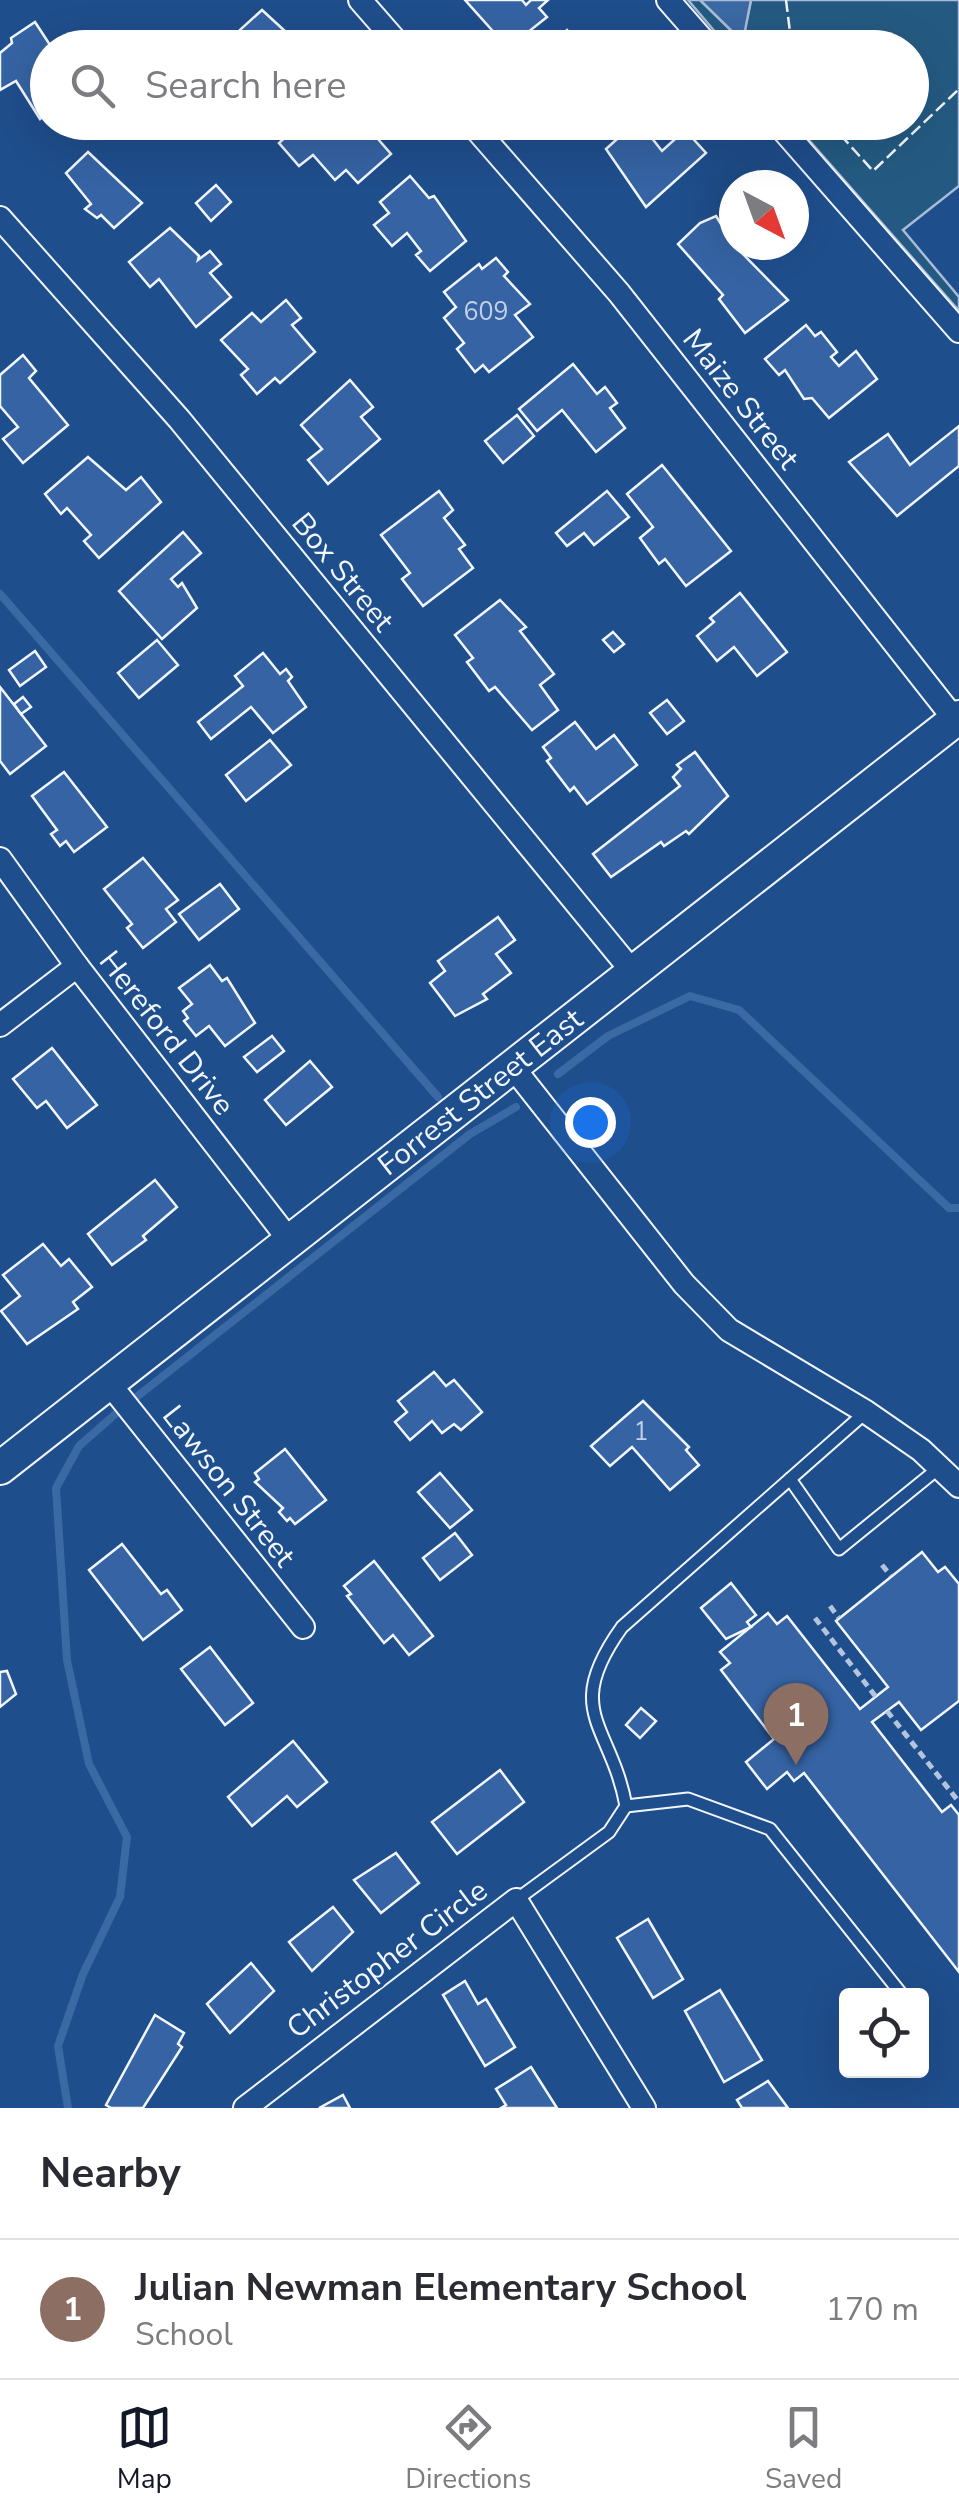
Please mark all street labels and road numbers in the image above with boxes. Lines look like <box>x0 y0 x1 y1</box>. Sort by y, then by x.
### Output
street label: Maize Street <box>673 321 809 478</box>
street label: Box Street <box>282 504 404 641</box>
street label: Hereford Drive <box>89 943 244 1124</box>
street label: Forrest Street East <box>370 999 592 1185</box>
street label: Lawson Street <box>153 1397 305 1576</box>
street label: Christopher Circle <box>279 1870 496 2048</box>

